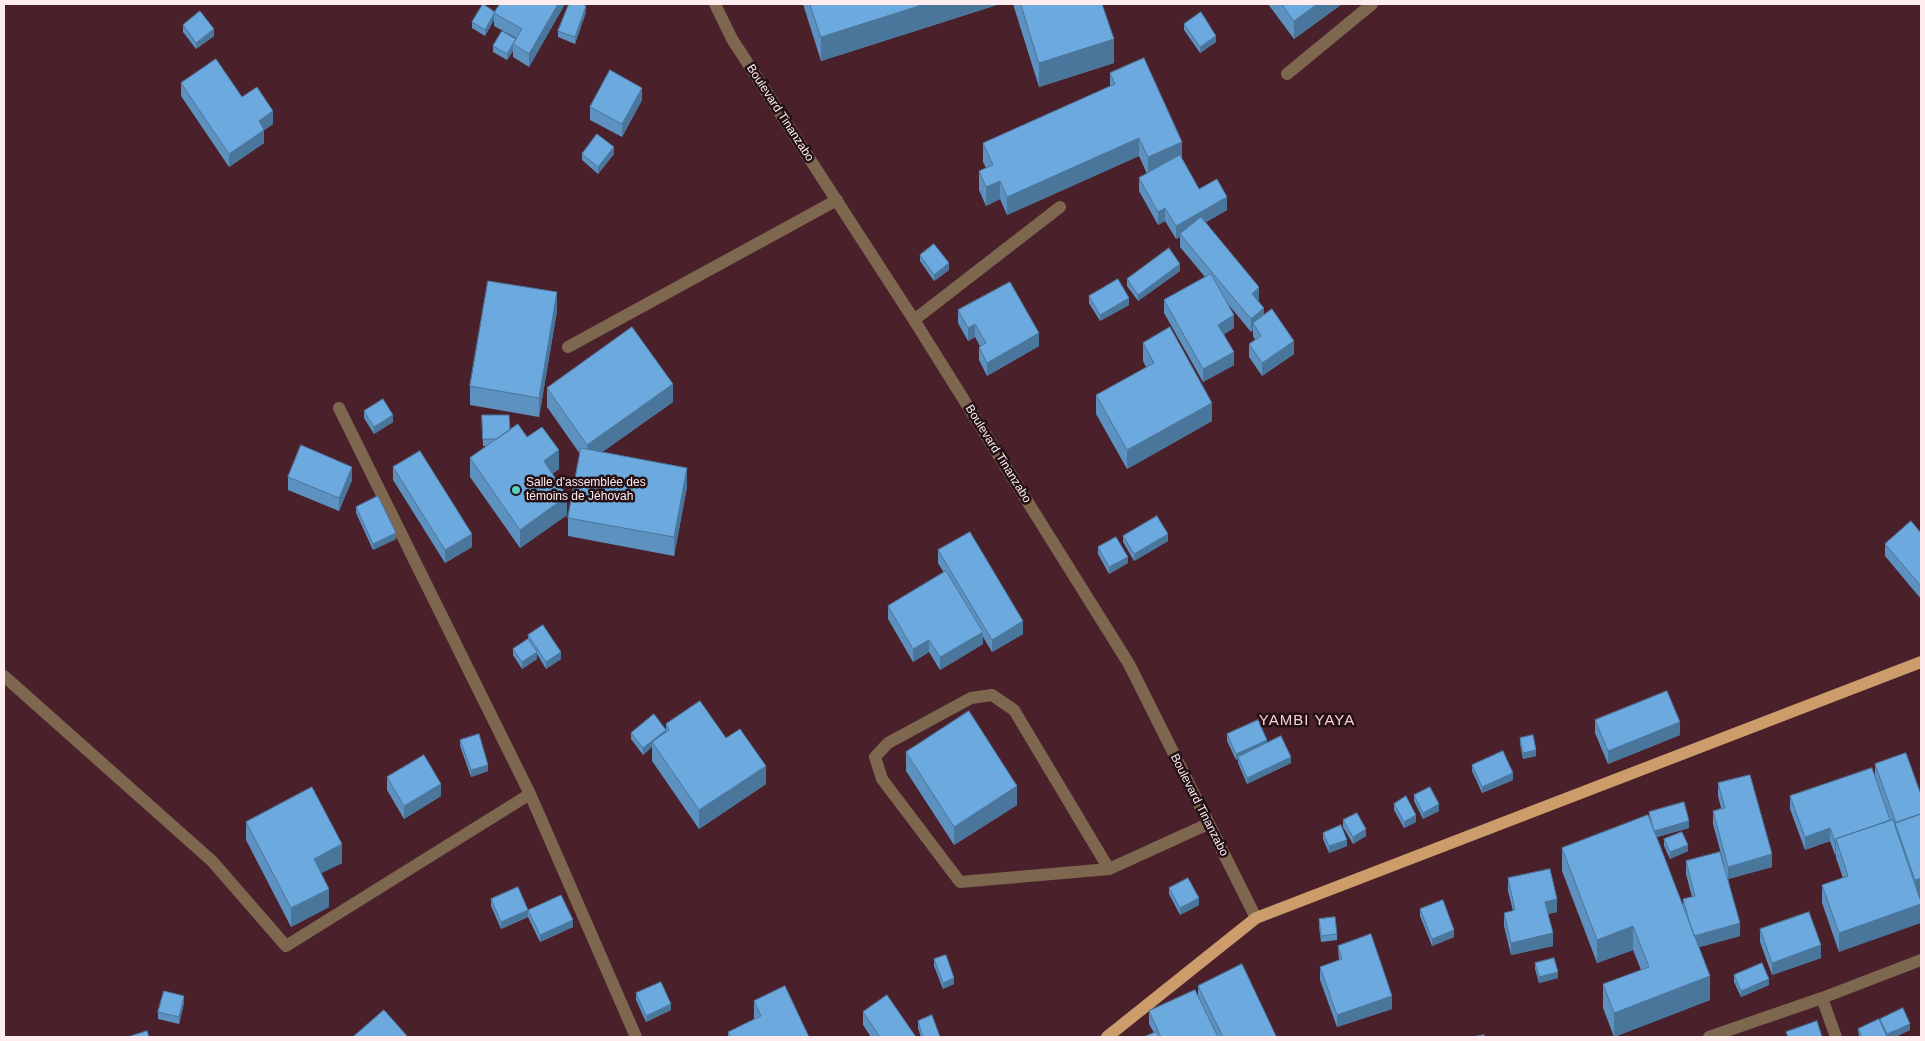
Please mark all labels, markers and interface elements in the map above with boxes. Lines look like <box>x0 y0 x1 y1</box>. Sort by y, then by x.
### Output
street label: Boulevard Tinanzabo <box>743 62 817 164</box>
street label: Boulevard Tinanzabo <box>962 402 1034 506</box>
place label: Salle d'assemblée des témoins de Jéhovah <box>526 476 646 504</box>
marker: Salle d'assemblée des témoins de Jéhovah <box>510 484 522 496</box>
district label: YAMBI YAYA <box>1258 712 1356 730</box>
street label: Boulevard Tinanzabo <box>1167 751 1231 859</box>

